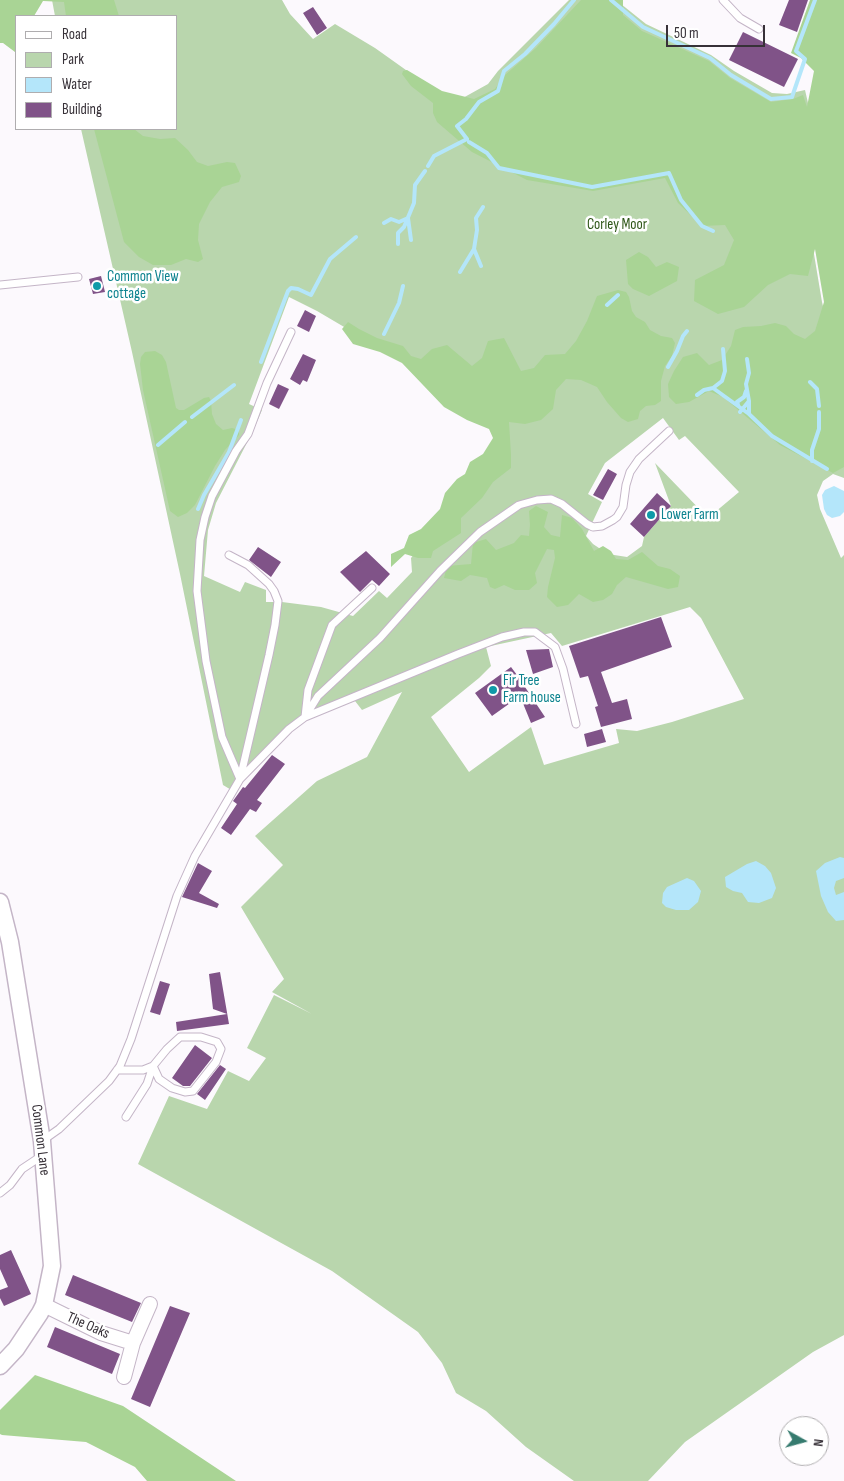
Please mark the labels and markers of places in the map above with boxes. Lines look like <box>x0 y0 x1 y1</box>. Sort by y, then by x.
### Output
place label: Common View cottage <box>107 268 179 303</box>
marker: Common View cottage <box>91 280 103 292</box>
place label: Lower Farm <box>661 506 719 524</box>
marker: Lower Farm <box>645 509 657 521</box>
place label: Fir Tree Farm house <box>503 672 561 707</box>
marker: Fir Tree Farm house <box>487 684 499 696</box>

